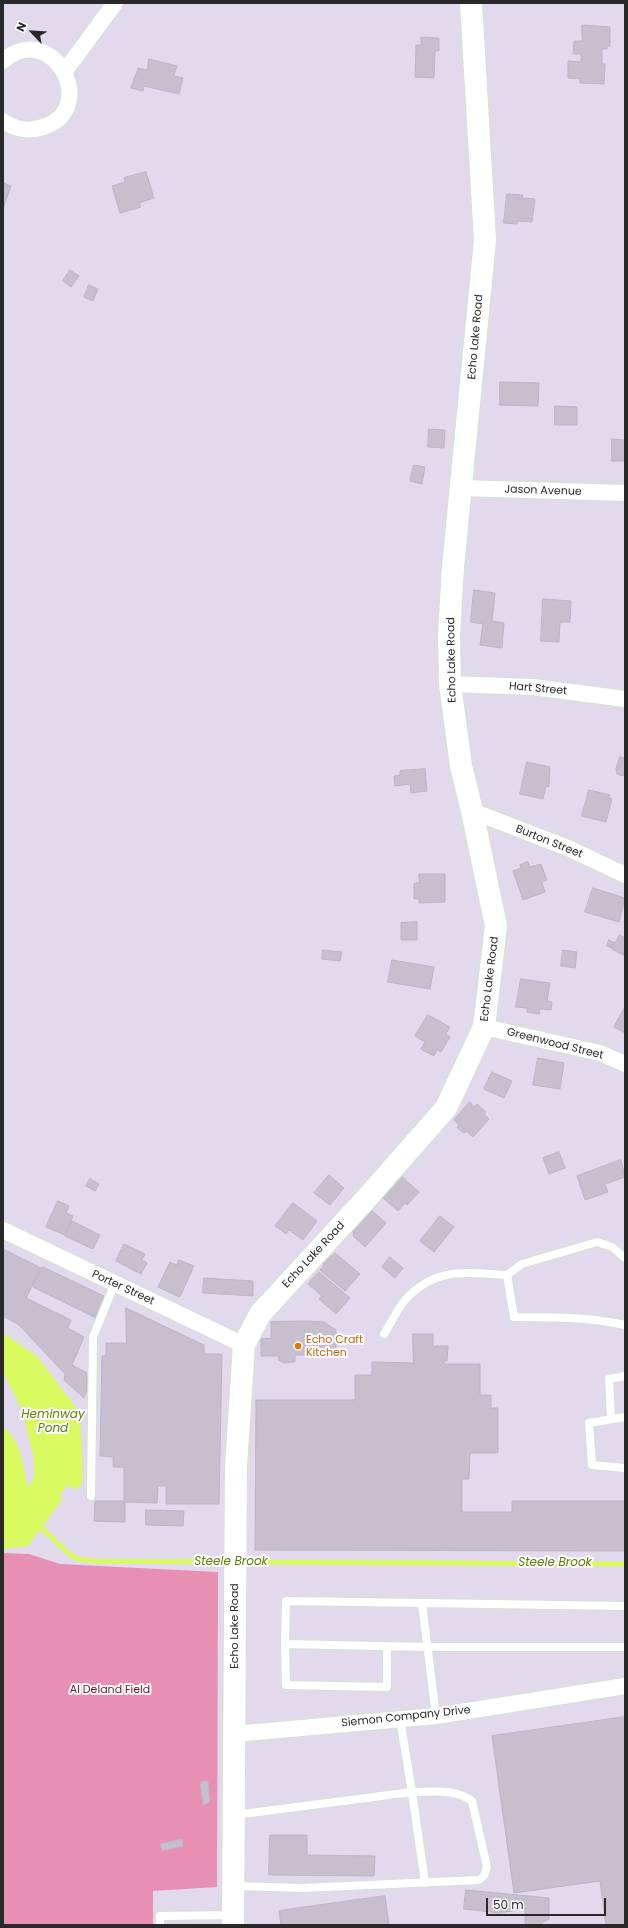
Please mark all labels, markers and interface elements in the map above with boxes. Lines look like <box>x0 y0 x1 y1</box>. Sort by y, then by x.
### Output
north arrow <box>12 12 52 52</box>
text: N <box>12 20 30 34</box>
street label: Echo Lake Road <box>466 294 486 380</box>
street label: Jason Avenue <box>504 483 582 499</box>
street label: Echo Lake Road <box>445 617 459 703</box>
street label: Hart Street <box>508 680 568 698</box>
street label: Burton Street <box>514 823 584 861</box>
street label: Echo Lake Road <box>478 936 502 1022</box>
street label: Greenwood Street <box>505 1026 605 1062</box>
street label: Echo Lake Road <box>280 1219 348 1291</box>
street label: Porter Street <box>90 1268 156 1308</box>
place label: Echo Craft Kitchen <box>306 1333 363 1359</box>
marker: Echo Craft Kitchen <box>293 1341 303 1351</box>
water label: Heminway Pond <box>21 1408 85 1436</box>
water label: Steele Brook <box>194 1555 268 1569</box>
water label: Steele Brook <box>518 1556 592 1570</box>
street label: Echo Lake Road <box>228 1583 242 1669</box>
park label: Al Deland Field <box>70 1683 150 1697</box>
street label: Siemon Company Drive <box>341 1704 471 1730</box>
scale bar <box>488 1890 608 1916</box>
text: 50 m <box>493 1896 524 1913</box>

